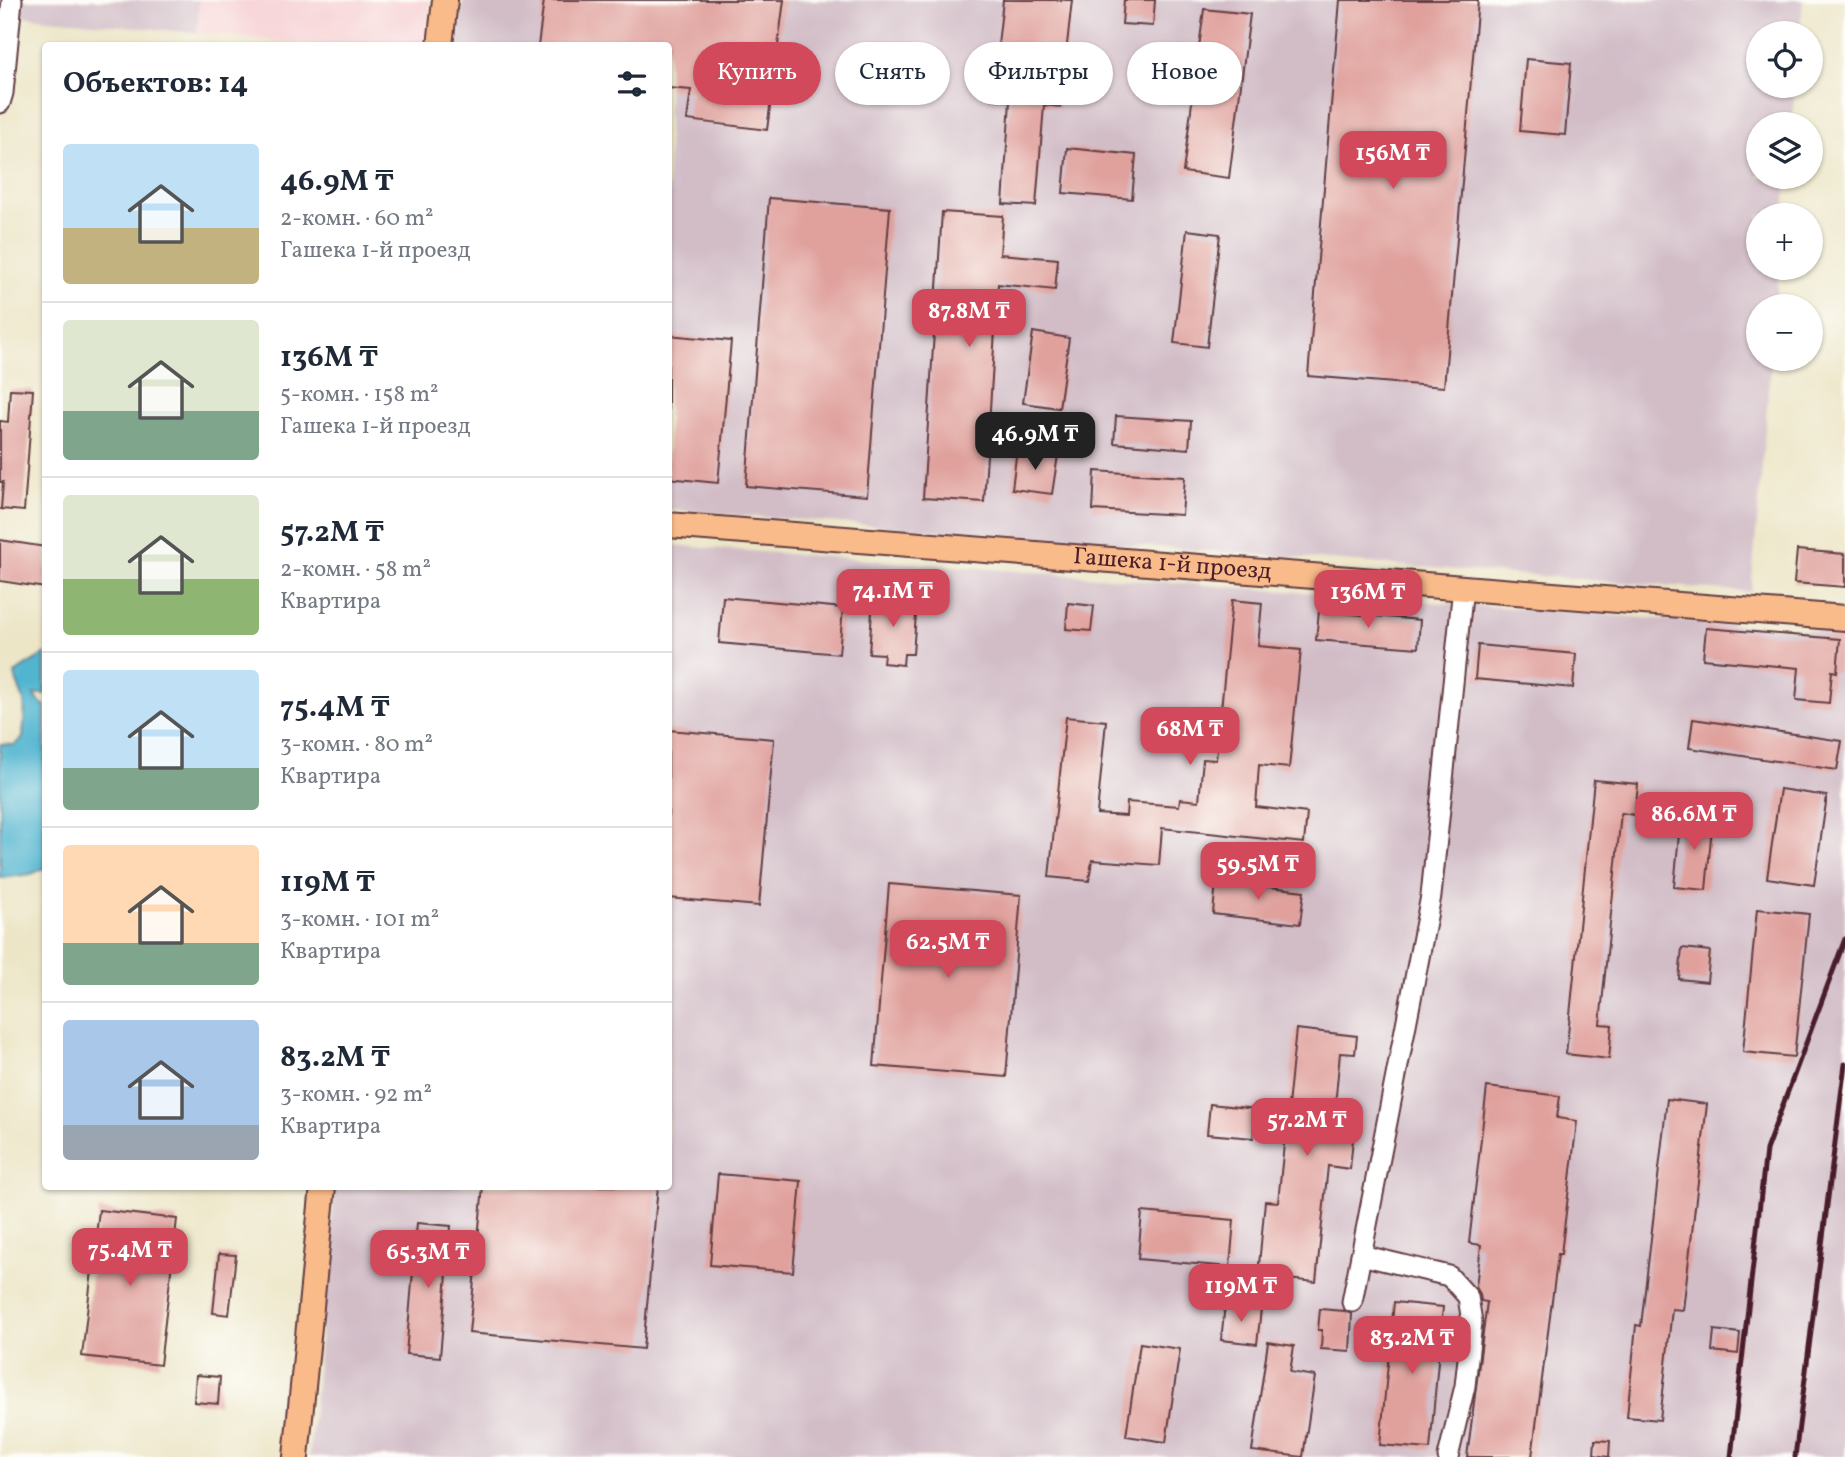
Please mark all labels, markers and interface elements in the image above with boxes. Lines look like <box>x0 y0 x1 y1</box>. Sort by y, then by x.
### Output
map controls <box>1746 21 1823 371</box>
button: locate <box>1746 21 1823 98</box>
chip: Купить <box>693 42 821 105</box>
chip: Снять <box>835 42 950 105</box>
chip: Фильтры <box>964 42 1113 105</box>
chip: Новое <box>1127 42 1242 105</box>
text: Объектов: 14 <box>63 63 248 105</box>
icon: filters <box>613 65 651 103</box>
button: layers <box>1746 112 1823 189</box>
pin: 156M ₸ <box>1336 132 1450 191</box>
text: 156M ₸ <box>1356 138 1430 170</box>
text: 46.9M ₸ <box>280 161 394 203</box>
icon: home <box>119 172 203 256</box>
text: 2-комн. · 60 m² <box>280 203 434 235</box>
button: + <box>1746 203 1823 280</box>
text: Гашека 1-й проезд <box>280 235 470 267</box>
pin: 87.8M ₸ <box>904 290 1034 349</box>
button: − <box>1746 294 1823 371</box>
text: 87.8M ₸ <box>928 296 1010 328</box>
text: 136M ₸ <box>280 337 378 379</box>
icon: home <box>119 348 203 432</box>
text: 5-комн. · 158 m² <box>280 379 439 411</box>
text: Гашека 1-й проезд <box>280 411 470 443</box>
pin: 46.9M ₸ <box>970 412 1100 472</box>
text: 46.9M ₸ <box>991 419 1079 451</box>
text: 57.2M ₸ <box>280 512 385 554</box>
icon: home <box>119 523 203 607</box>
street label: Гашека 1-й проезд <box>1072 540 1273 590</box>
text: 2-комн. · 58 m² <box>280 554 431 586</box>
pin: 74.1M ₸ <box>828 570 958 629</box>
pin: 136M ₸ <box>1311 570 1425 630</box>
text: 74.1M ₸ <box>853 576 933 608</box>
text: 136M ₸ <box>1330 577 1406 609</box>
text: Квартира <box>280 586 381 618</box>
text: 75.4M ₸ <box>280 687 390 729</box>
icon: home <box>119 698 203 782</box>
pin: 68M ₸ <box>1141 708 1239 767</box>
text: 68M ₸ <box>1156 714 1224 746</box>
text: 3-комн. · 80 m² <box>280 729 433 761</box>
text: Квартира <box>280 761 381 793</box>
pin: 86.6M ₸ <box>1629 792 1759 852</box>
text: 86.6M ₸ <box>1651 799 1737 831</box>
pin: 59.5M ₸ <box>1193 842 1323 902</box>
text: 59.5M ₸ <box>1217 849 1299 881</box>
text: 119M ₸ <box>280 862 375 904</box>
icon: home <box>119 873 203 957</box>
text: 3-комн. · 101 m² <box>280 904 439 936</box>
pin: 62.5M ₸ <box>883 920 1013 980</box>
text: 62.5M ₸ <box>906 927 990 959</box>
text: Квартира <box>280 936 381 968</box>
text: 83.2M ₸ <box>280 1037 390 1079</box>
icon: home <box>119 1048 203 1132</box>
text: 3-комн. · 92 m² <box>280 1079 432 1111</box>
pin: 57.2M ₸ <box>1242 1098 1372 1158</box>
text: 57.2M ₸ <box>1267 1105 1347 1137</box>
text: Квартира <box>280 1111 381 1143</box>
pin: 75.4M ₸ <box>65 1228 195 1288</box>
pin: 65.3M ₸ <box>363 1230 493 1290</box>
text: 75.4M ₸ <box>88 1235 172 1267</box>
text: 65.3M ₸ <box>386 1237 470 1269</box>
pin: 119M ₸ <box>1184 1264 1298 1324</box>
text: 119M ₸ <box>1204 1271 1278 1303</box>
pin: 83.2M ₸ <box>1347 1316 1477 1376</box>
text: 83.2M ₸ <box>1370 1323 1454 1355</box>

